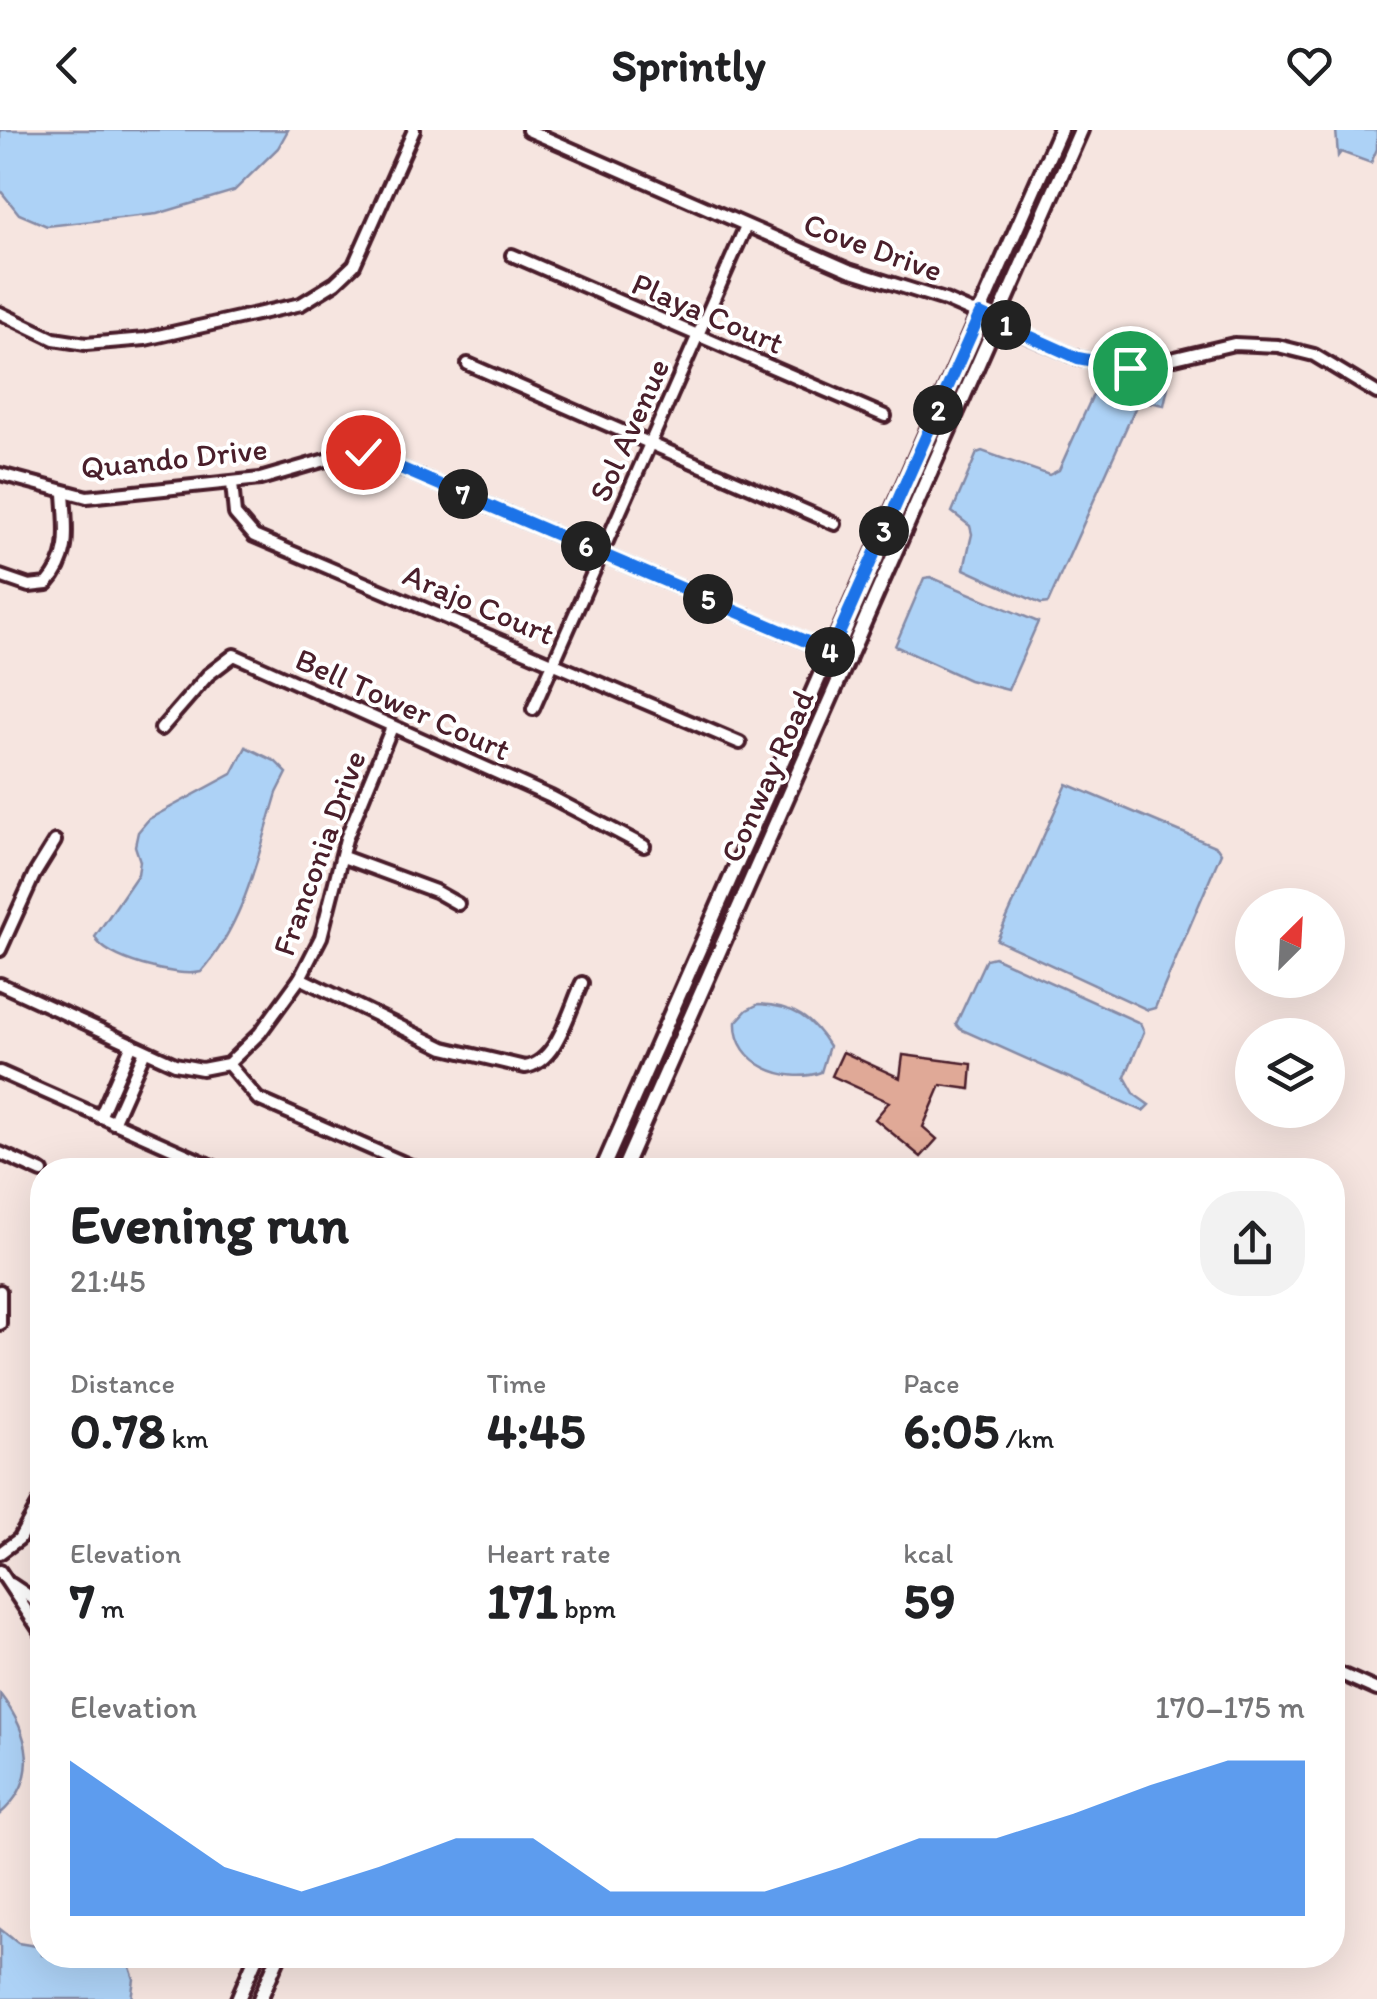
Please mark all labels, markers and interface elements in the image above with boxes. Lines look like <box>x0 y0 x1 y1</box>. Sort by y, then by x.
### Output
icon: back <box>40 38 95 93</box>
text: Sprintly <box>611 38 766 92</box>
icon: heart <box>1282 38 1337 93</box>
street label: Cove Drive <box>799 204 947 290</box>
street label: Playa Court <box>626 264 790 362</box>
pin: 1 <box>981 300 1031 350</box>
text: 1 <box>1000 308 1013 342</box>
pin <box>1088 326 1173 411</box>
icon: arrive <box>1103 341 1158 396</box>
street label: Sol Avenue <box>581 353 677 507</box>
pin: 2 <box>913 385 963 435</box>
text: 2 <box>931 393 945 427</box>
pin <box>321 410 406 495</box>
icon: check <box>336 425 391 480</box>
street label: Quando Drive <box>79 429 269 487</box>
pin: 7 <box>438 469 488 519</box>
text: 7 <box>456 477 470 511</box>
pin: 3 <box>859 506 909 556</box>
text: 3 <box>876 514 892 548</box>
pin: 6 <box>561 521 611 571</box>
text: 6 <box>579 529 593 563</box>
street label: Arajo Court <box>398 555 560 653</box>
pin: 5 <box>683 574 733 624</box>
text: 5 <box>701 582 715 616</box>
pin: 4 <box>805 627 855 677</box>
text: 4 <box>822 635 838 669</box>
street label: Bell Tower Court <box>290 640 516 768</box>
street label: Conway Road <box>712 684 822 868</box>
street label: Franconia Drive <box>264 745 374 961</box>
north arrow <box>1235 888 1345 998</box>
map controls <box>1235 888 1345 1128</box>
button: layers <box>1235 1018 1345 1128</box>
text: Evening run <box>70 1191 349 1257</box>
button: share <box>1200 1191 1305 1296</box>
text: 21:45 <box>70 1262 146 1300</box>
text: Distance <box>70 1366 175 1400</box>
text: Time <box>487 1366 546 1400</box>
text: Pace <box>903 1366 959 1400</box>
text: 0.78 <box>70 1400 165 1461</box>
text: 4:45 <box>487 1400 585 1461</box>
text: 6:05 <box>903 1400 999 1461</box>
text: km <box>165 1421 209 1455</box>
text: /km <box>999 1421 1054 1455</box>
text: Elevation <box>70 1536 181 1570</box>
text: Heart rate <box>487 1536 611 1570</box>
text: kcal <box>903 1536 953 1570</box>
text: 7 <box>70 1570 95 1631</box>
text: 171 <box>487 1570 558 1631</box>
text: 59 <box>903 1570 956 1631</box>
text: m <box>95 1591 125 1625</box>
text: bpm <box>558 1591 616 1625</box>
text: Elevation <box>70 1688 197 1726</box>
text: 170–175 m <box>1155 1688 1305 1726</box>

